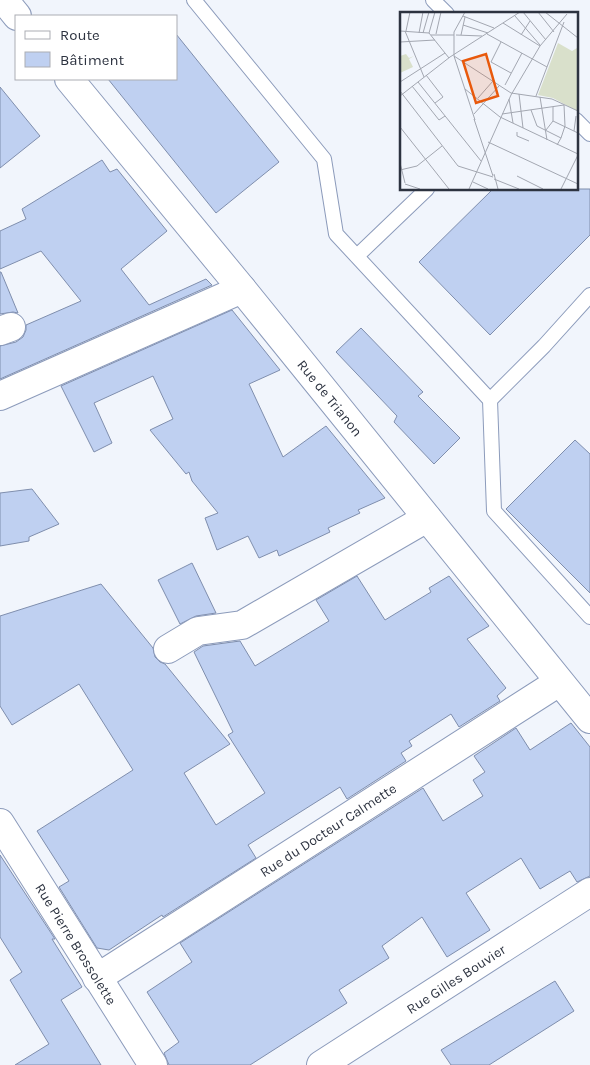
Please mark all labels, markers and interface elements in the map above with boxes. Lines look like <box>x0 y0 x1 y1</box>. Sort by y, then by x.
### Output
inset map <box>400 12 578 190</box>
legend <box>15 15 178 80</box>
text: Route <box>60 26 100 44</box>
text: Bâtiment <box>60 51 124 69</box>
street label: Rue de Trianon <box>293 356 366 440</box>
street label: Rue du Docteur Calmette <box>257 780 400 881</box>
street label: Rue Pierre Brossolette <box>31 880 120 1008</box>
street label: Rue Gilles Bouvier <box>404 941 510 1018</box>

